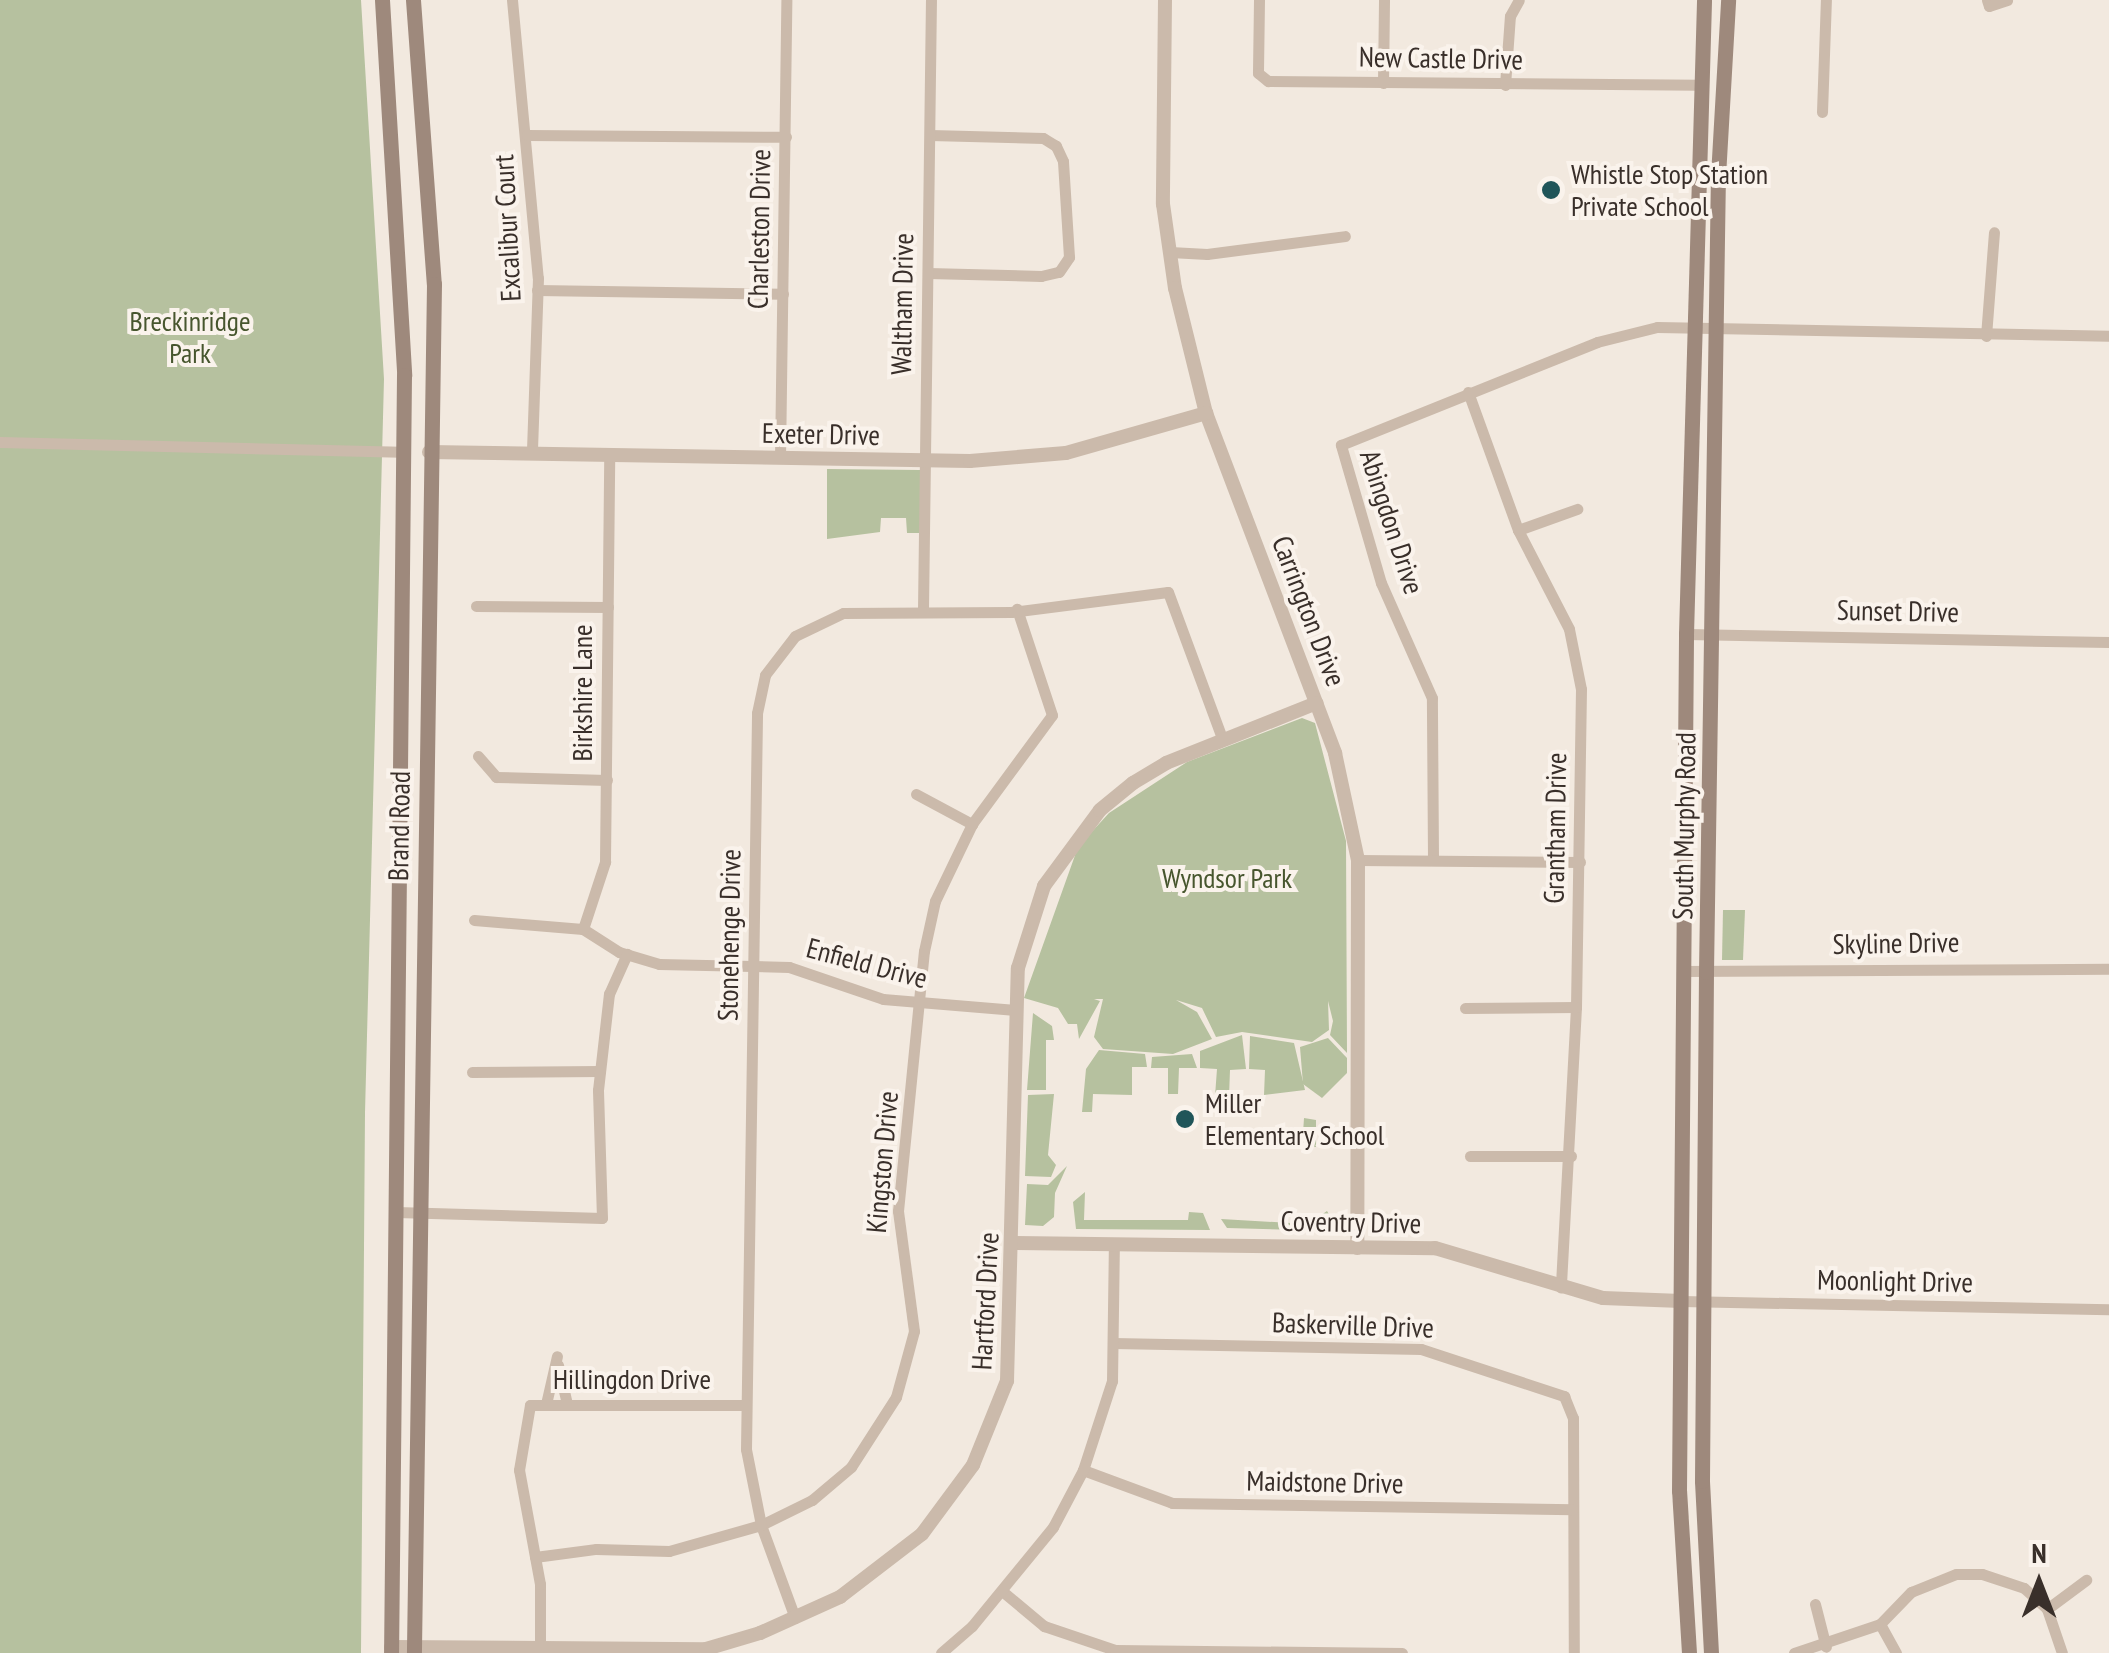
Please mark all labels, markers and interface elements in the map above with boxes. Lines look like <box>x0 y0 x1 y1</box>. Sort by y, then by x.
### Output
street label: New Castle Drive <box>1358 40 1524 76</box>
street label: Charleston Drive <box>741 149 777 309</box>
street label: Excalibur Court <box>486 154 528 302</box>
place label: Whistle Stop Station Private School <box>1571 157 1768 223</box>
marker: Whistle Stop Station Private School <box>1540 179 1562 201</box>
street label: Waltham Drive <box>884 233 920 375</box>
park label: Breckinridge Park <box>130 304 250 370</box>
street label: Exeter Drive <box>762 416 880 452</box>
street label: Abingdon Drive <box>1353 446 1431 598</box>
street label: Carrington Drive <box>1265 531 1353 691</box>
street label: Sunset Drive <box>1837 593 1959 629</box>
street label: Birkshire Lane <box>565 624 599 762</box>
street label: South Murphy Road <box>1666 731 1702 921</box>
street label: Grantham Drive <box>1537 752 1573 904</box>
street label: Brand Road <box>381 771 417 881</box>
street label: Stonehenge Drive <box>711 849 747 1021</box>
park label: Wyndsor Park <box>1162 861 1292 895</box>
street label: Skyline Drive <box>1832 925 1960 961</box>
street label: Enfield Drive <box>803 931 931 995</box>
place label: Miller Elementary School <box>1205 1086 1385 1152</box>
street label: Kingston Drive <box>859 1090 905 1234</box>
marker: Miller Elementary School <box>1174 1108 1196 1130</box>
street label: Coventry Drive <box>1280 1204 1422 1240</box>
street label: Hartford Drive <box>965 1231 1005 1371</box>
street label: Moonlight Drive <box>1817 1263 1973 1299</box>
street label: Baskerville Drive <box>1271 1305 1435 1345</box>
street label: Hillingdon Drive <box>553 1362 711 1396</box>
street label: Maidstone Drive <box>1246 1464 1404 1500</box>
north arrow <box>1989 1533 2089 1633</box>
text: N <box>2031 1534 2047 1571</box>

